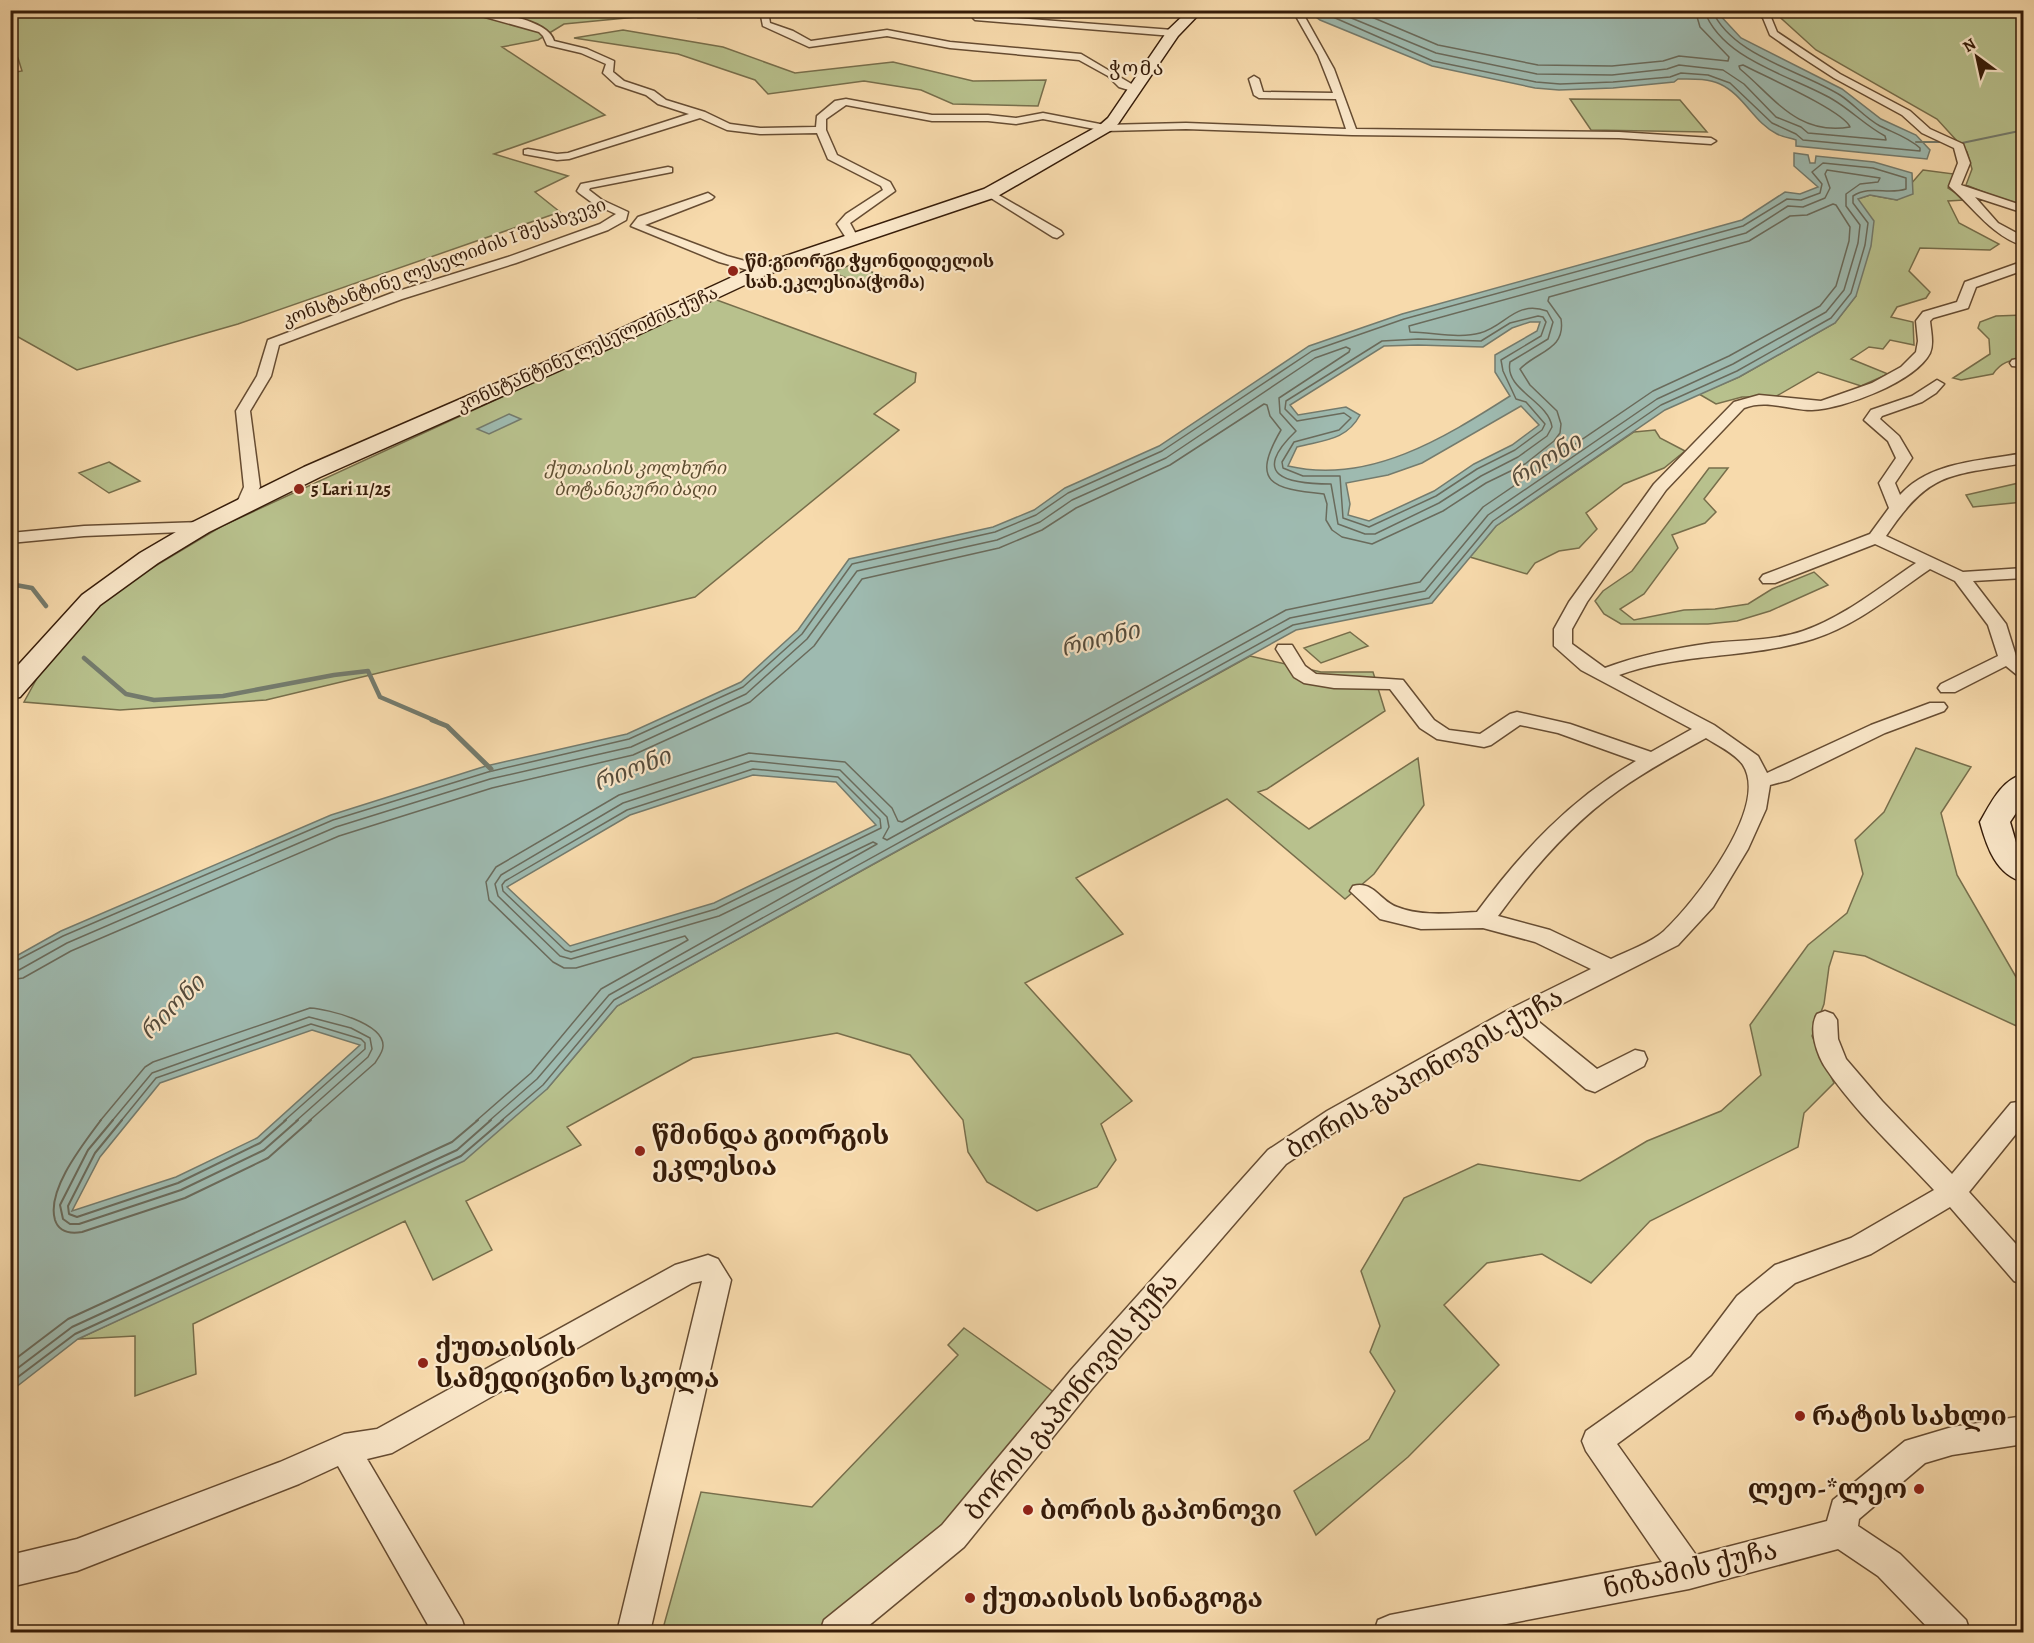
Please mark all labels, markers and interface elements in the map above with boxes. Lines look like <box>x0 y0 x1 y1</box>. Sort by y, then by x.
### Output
north arrow <box>1947 27 2007 87</box>
text: N <box>1958 33 1981 58</box>
district label: ჭომა <box>1109 55 1165 82</box>
street label: კონსტანტინე ლესელიძის I შესახვევი <box>279 192 609 332</box>
place label: წმ.გიორგი ჭყონდიდელის სახ.ეკლესია(ჭომა) <box>745 249 994 294</box>
marker: წმ.გიორგი ჭყონდიდელის სახ.ეკლესია(ჭომა) <box>726 264 740 278</box>
street label: კონსტანტინე ლესელიძის ქუჩა <box>452 280 722 418</box>
water label: რიონი <box>1502 424 1589 495</box>
park label: ქუთაისის კოლხური ბოტანიკური ბაღი <box>544 456 728 501</box>
place label: 5 Lari 11/25 <box>311 477 391 501</box>
marker: 5 Lari 11/25 <box>292 482 306 496</box>
water label: რიონი <box>1057 613 1144 664</box>
water label: რიონი <box>589 739 677 798</box>
water label: რიონი <box>132 966 213 1047</box>
street label: ბორის გაპონოვის ქუჩა <box>1279 979 1569 1167</box>
place label: წმინდა გიორგის ეკლესია <box>652 1117 889 1184</box>
marker: წმინდა გიორგის ეკლესია <box>633 1144 647 1158</box>
street label: ბორის გაპონოვის ქუჩა <box>958 1265 1184 1527</box>
place label: ქუთაისის სამედიცინო სკოლა <box>435 1329 719 1396</box>
marker: ქუთაისის სამედიცინო სკოლა <box>416 1356 430 1370</box>
place label: რატის სახლი <box>1812 1398 2007 1434</box>
marker: რატის სახლი <box>1793 1409 1807 1423</box>
place label: ლეო-*ლეო <box>1748 1471 1907 1507</box>
marker: ლეო-*ლეო <box>1912 1482 1926 1496</box>
place label: ბორის გაპონოვი <box>1040 1494 1282 1526</box>
marker: ბორის გაპონოვი <box>1021 1503 1035 1517</box>
street label: ნიზამის ქუჩა <box>1599 1531 1781 1607</box>
place label: ქუთაისის სინაგოგა <box>982 1580 1263 1616</box>
marker: ქუთაისის სინაგოგა <box>963 1591 977 1605</box>

